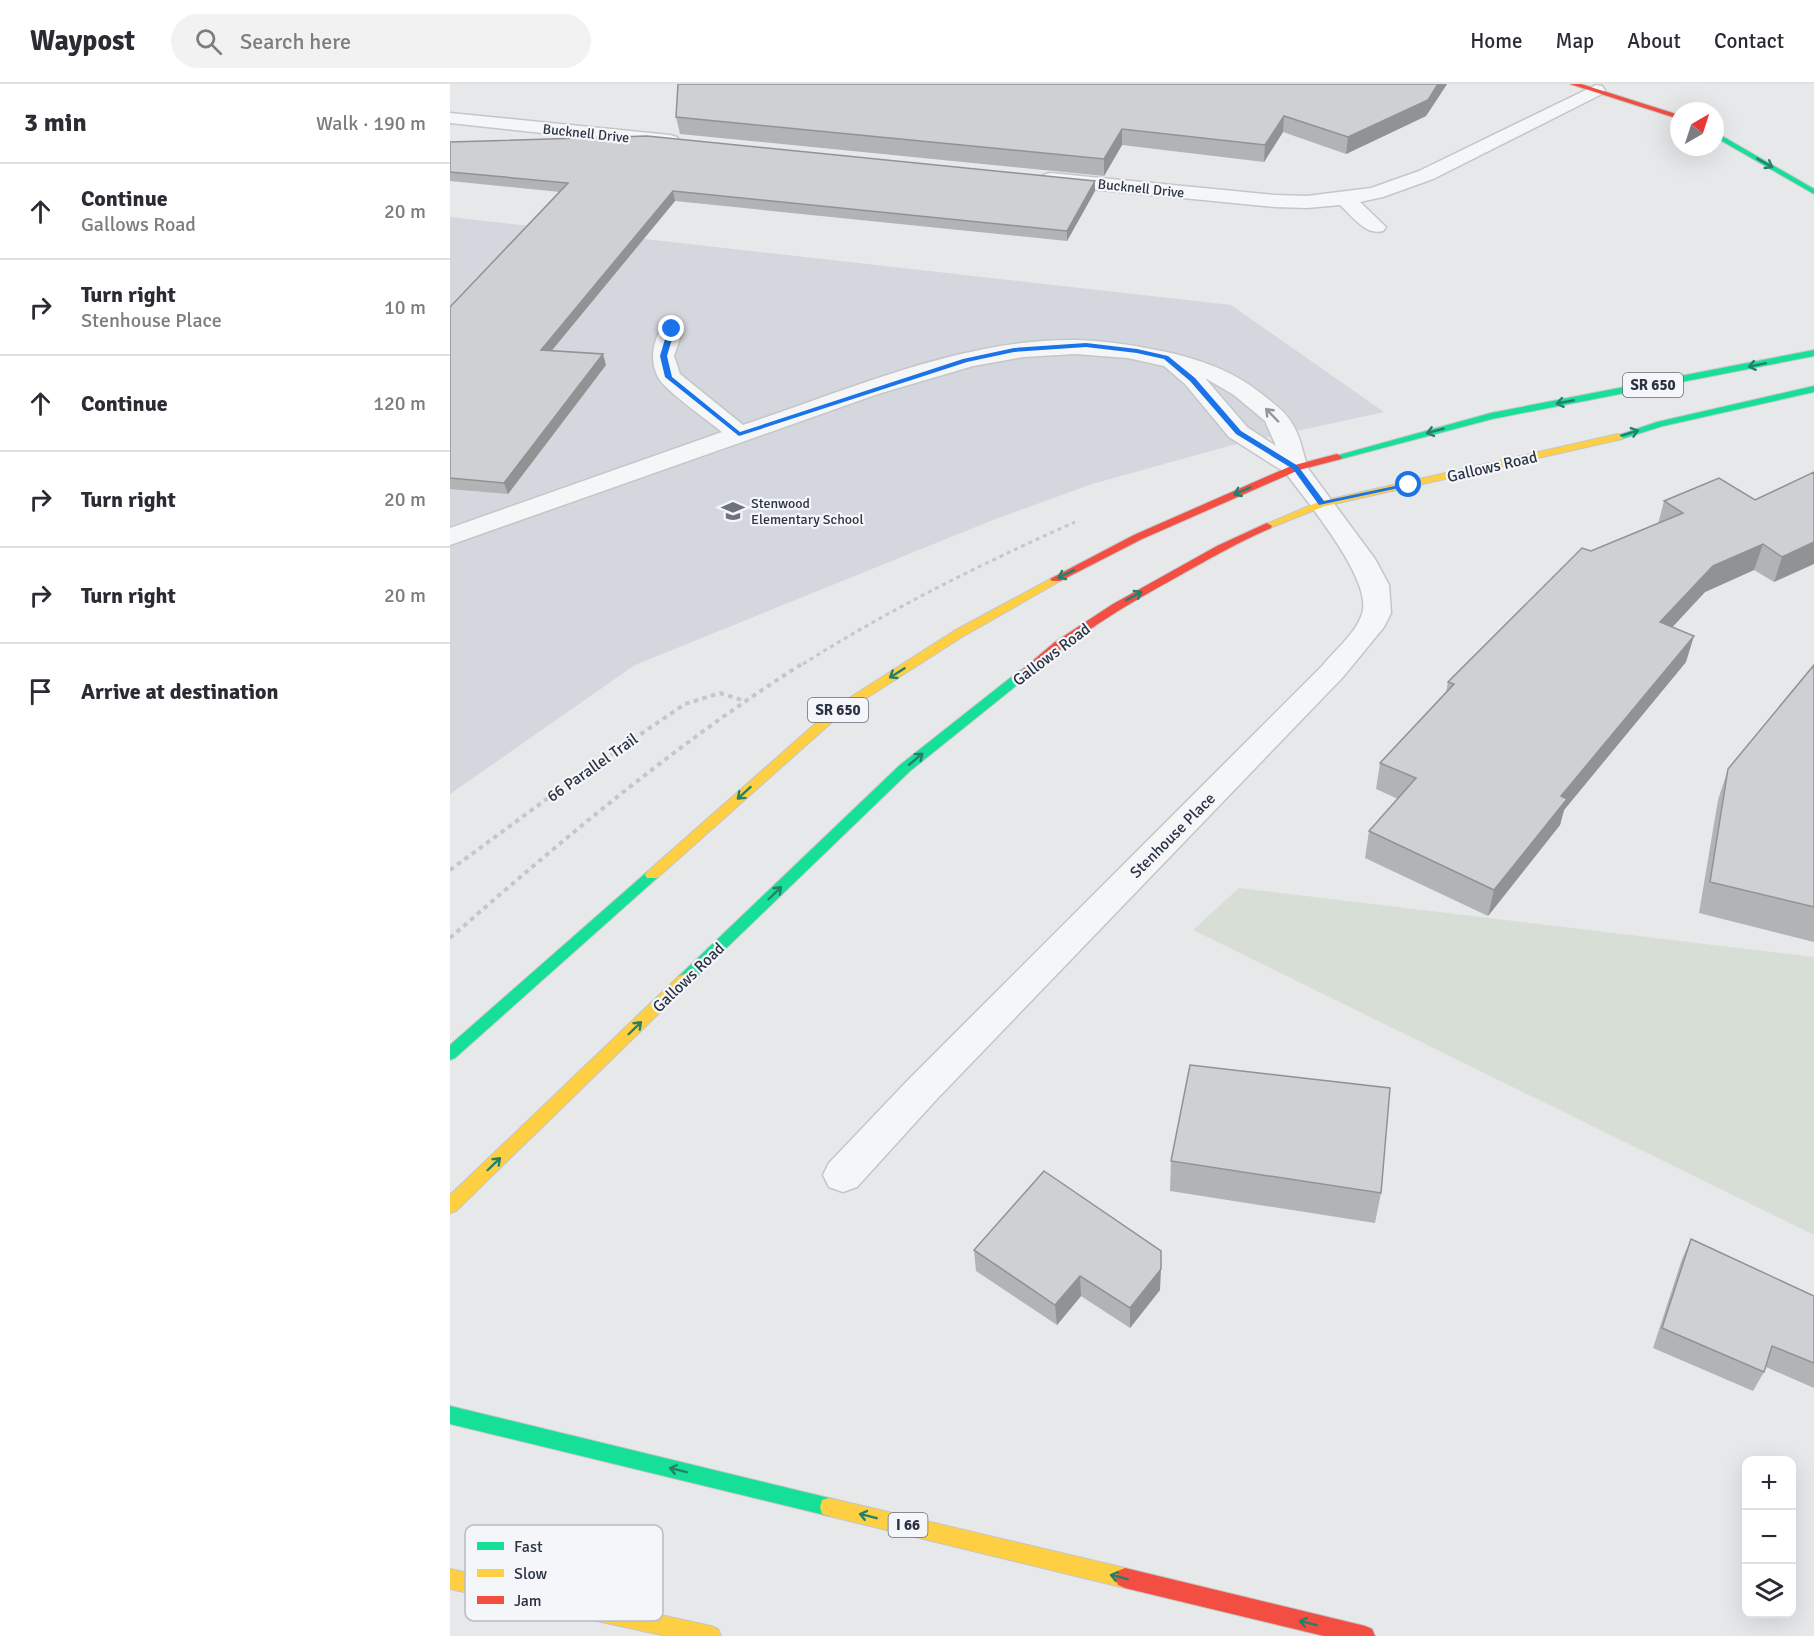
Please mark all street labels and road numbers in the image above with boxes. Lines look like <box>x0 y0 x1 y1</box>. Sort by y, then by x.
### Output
street label: Bucknell Drive <box>542 121 630 146</box>
street label: Bucknell Drive <box>1097 176 1185 201</box>
road number: SR 650 <box>1623 373 1683 397</box>
street label: Gallows Road <box>1445 447 1539 487</box>
street label: Gallows Road <box>1009 619 1094 690</box>
road number: SR 650 <box>808 698 868 722</box>
street label: 66 Parallel Trail <box>543 729 642 807</box>
street label: Stenhouse Place <box>1126 789 1220 883</box>
street label: Gallows Road <box>649 939 729 1017</box>
road number: I 66 <box>888 1513 928 1537</box>

